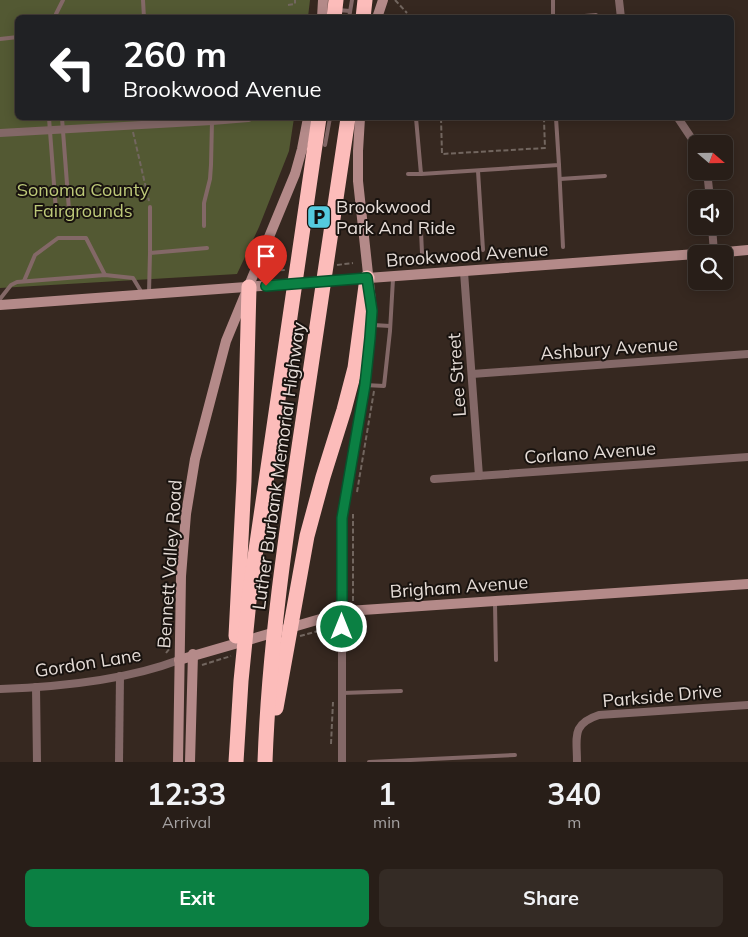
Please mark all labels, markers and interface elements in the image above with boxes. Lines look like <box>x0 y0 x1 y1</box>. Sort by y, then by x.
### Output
text: 260 m <box>123 32 227 76</box>
icon: left <box>40 35 105 100</box>
text: Brookwood Avenue <box>123 75 322 103</box>
north arrow <box>688 135 732 180</box>
map controls <box>688 135 733 290</box>
park label: Sonoma County Fairgrounds <box>17 178 150 222</box>
button: sound <box>688 190 733 235</box>
place label: Brookwood Park And Ride <box>336 195 455 239</box>
parking icon: Brookwood Park And Ride <box>306 204 332 230</box>
pin <box>245 235 287 286</box>
street label: Brookwood Avenue <box>385 237 549 272</box>
icon: arrive <box>252 242 280 270</box>
button: search <box>688 245 733 290</box>
street label: Luther Burbank Memorial Highway <box>247 320 310 611</box>
street label: Lee Street <box>442 332 471 418</box>
street label: Ashbury Avenue <box>539 332 679 365</box>
street label: Corlano Avenue <box>523 436 657 469</box>
street label: Bennett Valley Road <box>152 479 187 649</box>
street label: Brigham Avenue <box>389 570 529 603</box>
position arrow <box>315 600 367 652</box>
street label: Gordon Lane <box>33 643 143 682</box>
street label: Parkside Drive <box>601 679 723 712</box>
text: 12:33 <box>147 775 226 813</box>
text: 1 <box>378 775 396 813</box>
text: 340 <box>547 775 601 813</box>
text: Arrival <box>162 812 211 832</box>
text: min <box>373 812 400 832</box>
text: m <box>567 812 581 832</box>
button: Exit <box>25 869 369 927</box>
button: Share <box>379 869 723 927</box>

